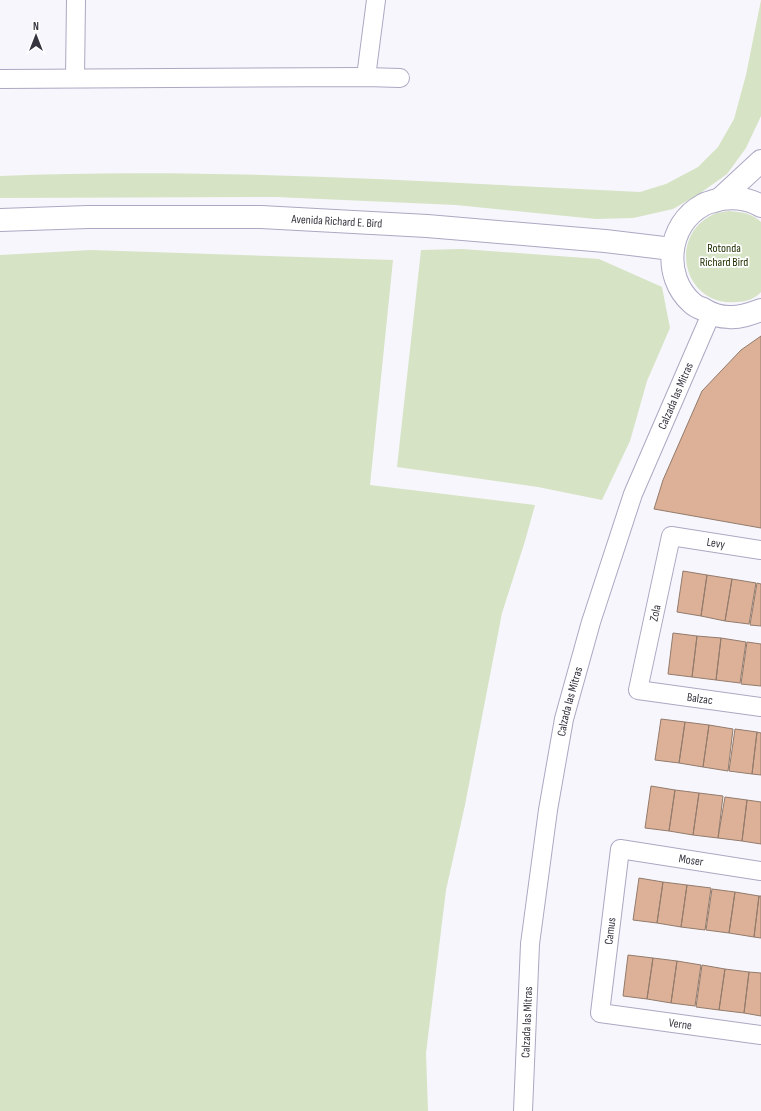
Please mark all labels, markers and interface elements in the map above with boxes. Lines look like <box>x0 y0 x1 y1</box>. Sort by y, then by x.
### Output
north arrow <box>16 16 56 56</box>
text: N <box>33 20 39 33</box>
street label: Avenida Richard E. Bird <box>290 212 383 232</box>
park label: Rotonda Richard Bird <box>700 241 748 270</box>
street label: Calzada las Mitras <box>655 360 697 432</box>
street label: Levy <box>706 535 727 552</box>
street label: Zola <box>646 603 665 623</box>
street label: Calzada las Mitras <box>554 665 586 738</box>
street label: Balzac <box>686 690 714 708</box>
street label: Moser <box>678 851 705 870</box>
street label: Camus <box>601 917 620 946</box>
street label: Calzada las Mitras <box>518 986 536 1058</box>
street label: Verne <box>668 1015 693 1034</box>

